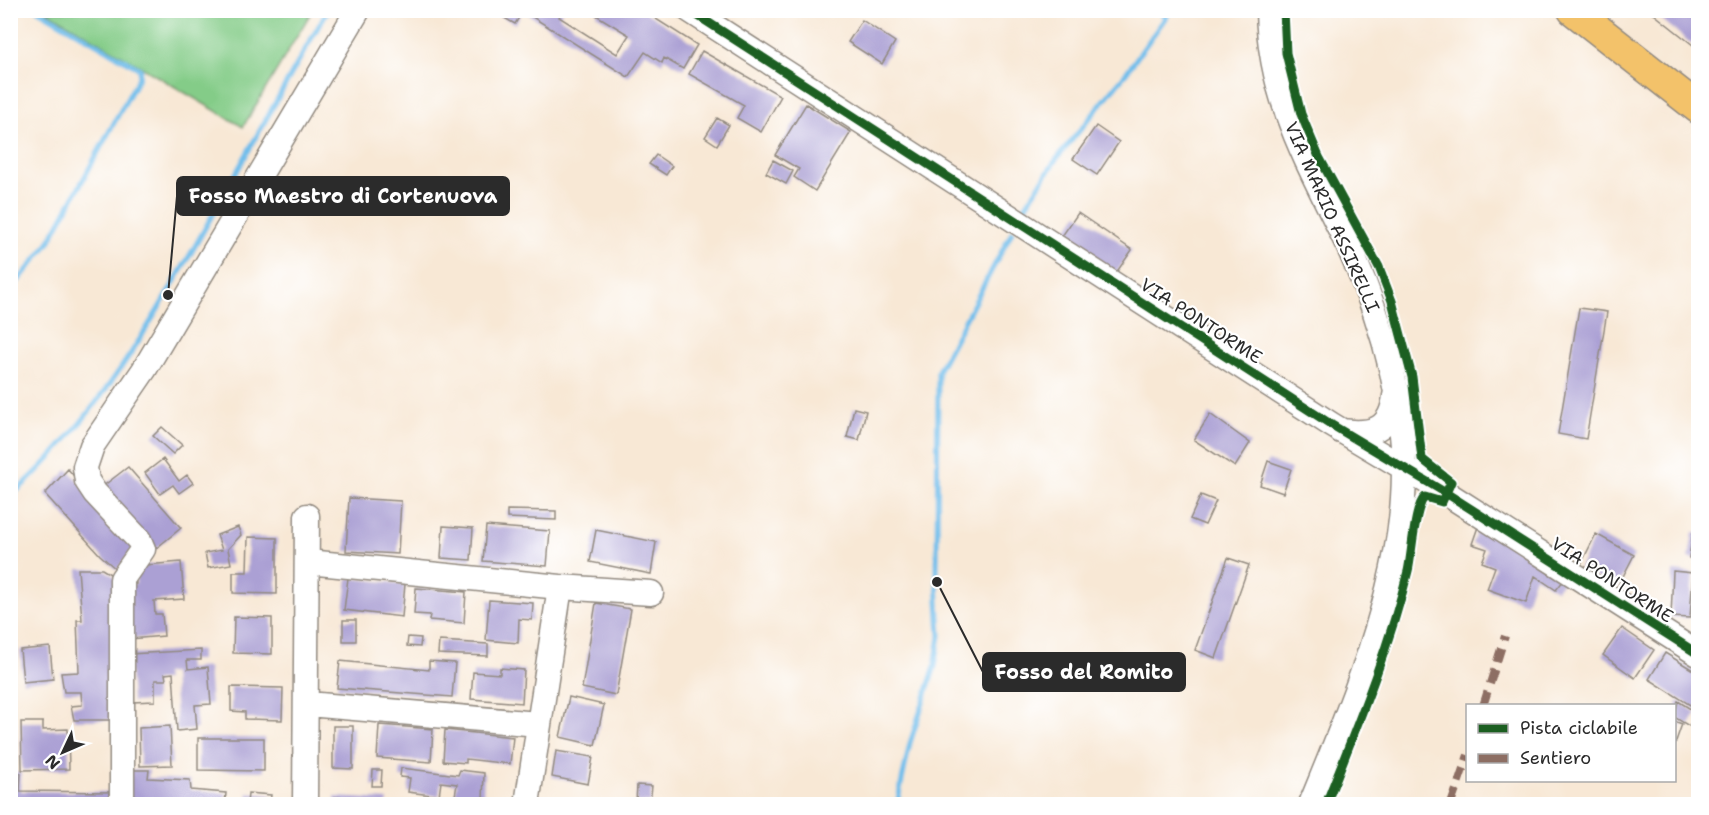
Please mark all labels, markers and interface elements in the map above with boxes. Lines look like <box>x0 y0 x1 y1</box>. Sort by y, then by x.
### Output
street label: VIA MARIO ASSIRELLI <box>1279 118 1385 316</box>
callout: Fosso Maestro di Cortenuova <box>177 177 509 215</box>
text: Fosso Maestro di Cortenuova <box>189 183 498 209</box>
street label: VIA PONTORME <box>1135 273 1267 369</box>
street label: VIA PONTORME <box>1546 532 1678 628</box>
callout: Fosso del Romito <box>983 653 1185 691</box>
text: Fosso del Romito <box>995 659 1173 685</box>
legend <box>1466 704 1676 782</box>
text: Pista ciclabile <box>1520 716 1638 740</box>
north arrow <box>33 722 93 782</box>
text: Sentiero <box>1520 746 1591 770</box>
text: N <box>41 750 65 774</box>

